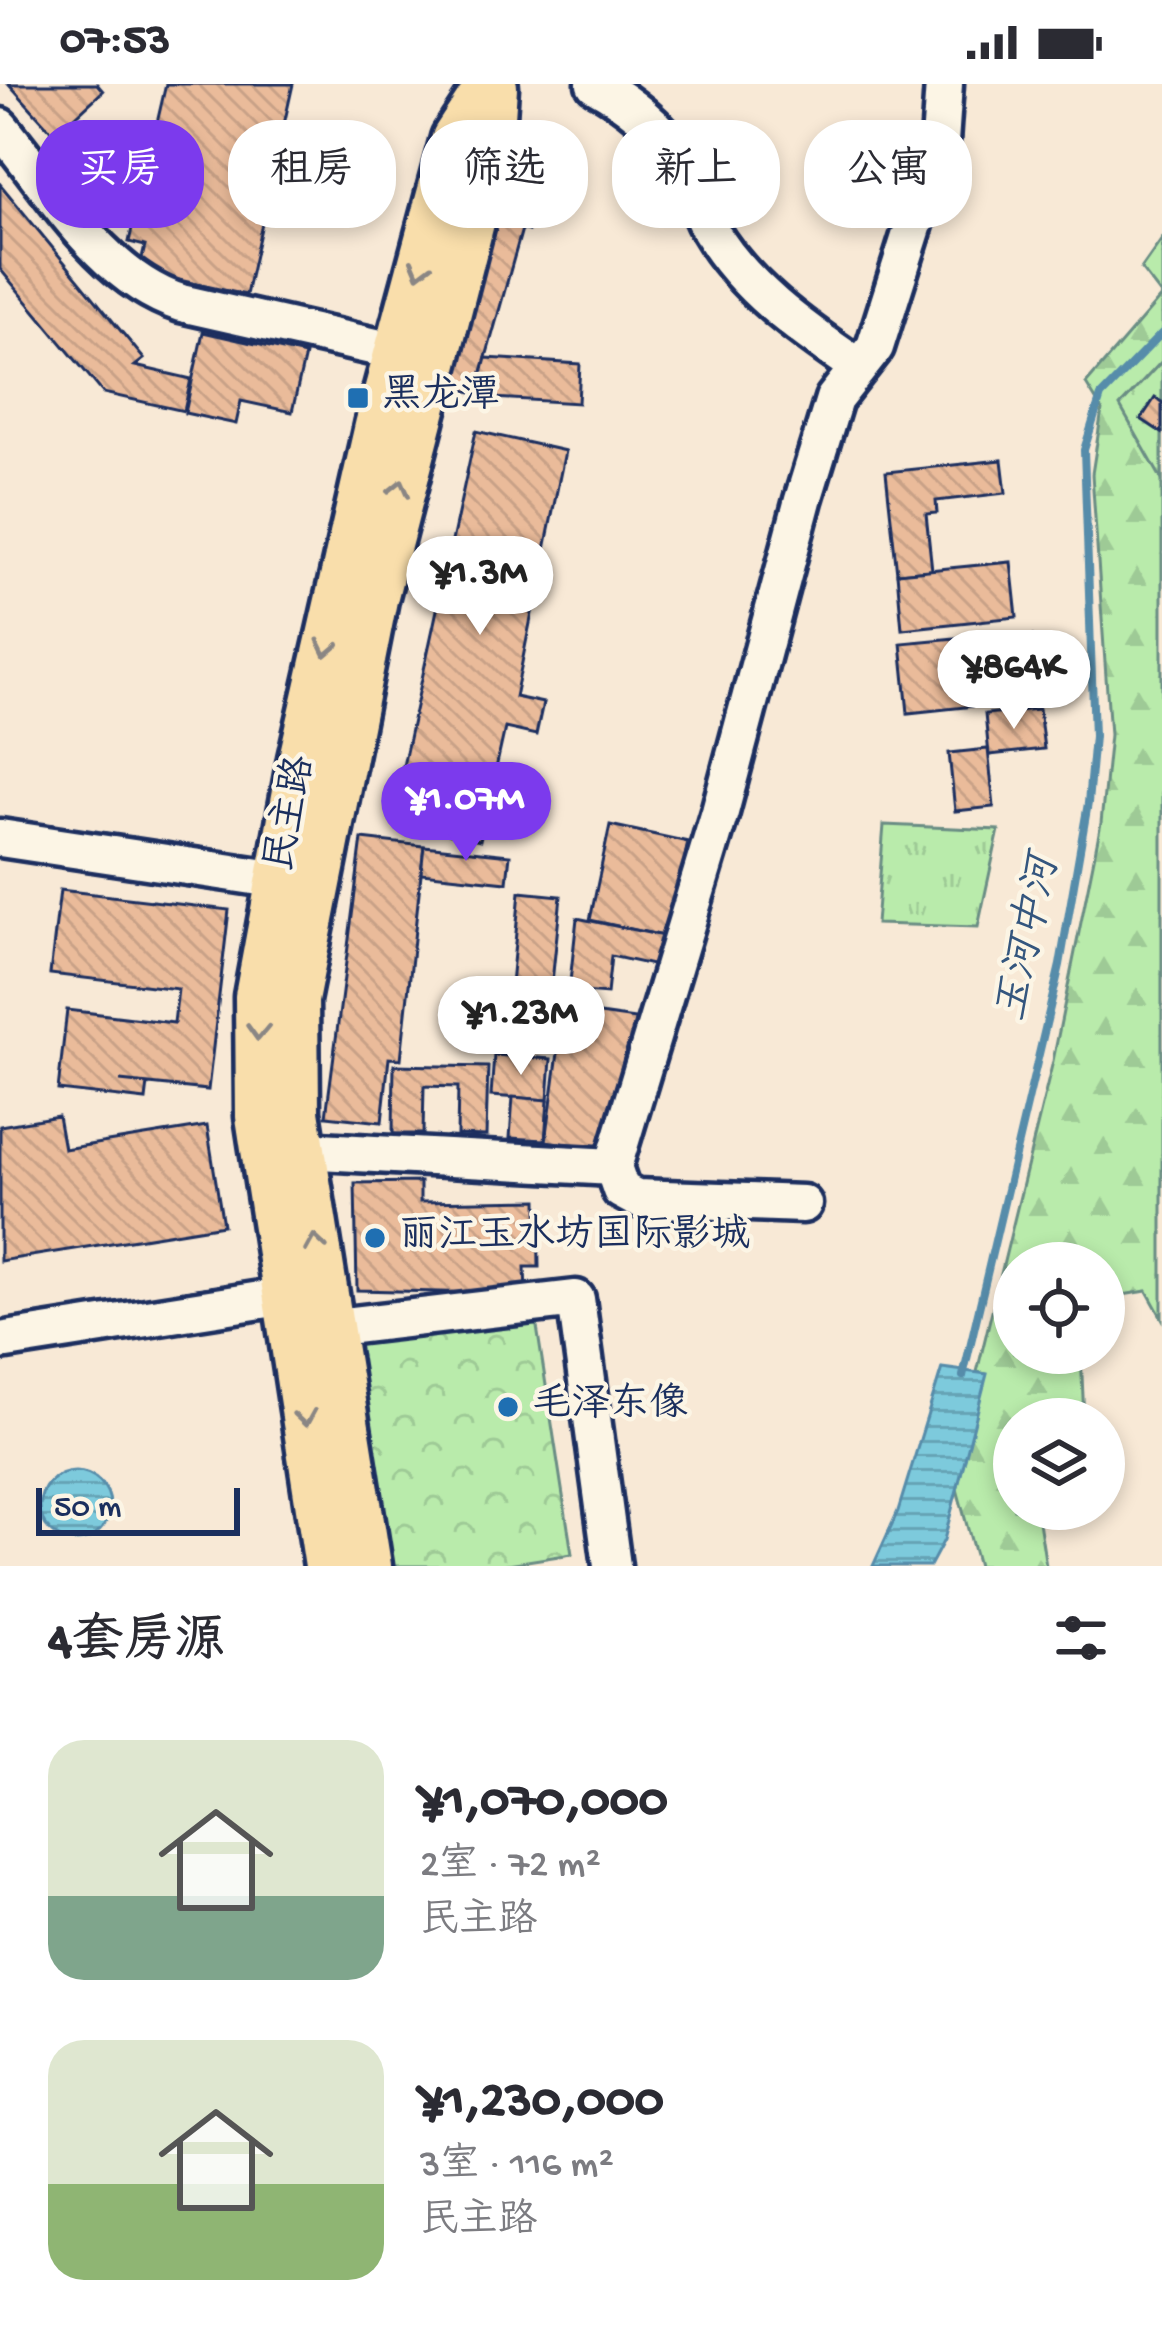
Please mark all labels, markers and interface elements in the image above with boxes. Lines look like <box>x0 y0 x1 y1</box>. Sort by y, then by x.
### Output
text: 07:53 <box>60 16 170 69</box>
chip: 买房 <box>36 120 204 228</box>
chip: 租房 <box>228 120 396 228</box>
chip: 筛选 <box>420 120 588 228</box>
chip: 新上 <box>612 120 780 228</box>
chip: 公寓 <box>804 120 972 228</box>
one-way arrow <box>409 259 434 279</box>
place label: 黑龙潭 <box>382 373 499 421</box>
marker: 黑龙潭 <box>345 385 371 411</box>
one-way arrow <box>386 478 411 498</box>
pin: ¥1.3M <box>396 536 564 638</box>
text: ¥1.3M <box>433 552 527 598</box>
pin: ¥864K <box>930 630 1098 732</box>
one-way arrow <box>316 638 341 658</box>
text: ¥864K <box>964 646 1064 692</box>
street label: 民主路 <box>256 752 327 876</box>
pin: ¥1.07M <box>368 762 564 864</box>
text: ¥1.07M <box>408 778 524 824</box>
water label: 玉河中河 <box>987 845 1074 1026</box>
pin: ¥1.23M <box>423 976 619 1078</box>
text: ¥1.23M <box>465 992 577 1038</box>
one-way arrow <box>245 1023 271 1042</box>
place label: 丽江玉水坊国际影城 <box>399 1213 750 1261</box>
marker: 丽江玉水坊国际影城 <box>362 1225 388 1251</box>
one-way arrow <box>303 1233 329 1253</box>
map controls <box>993 1242 1125 1530</box>
button: locate <box>993 1242 1125 1374</box>
place label: 毛泽东像 <box>532 1382 688 1430</box>
marker: 毛泽东像 <box>495 1394 521 1420</box>
button: layers <box>993 1398 1125 1530</box>
one-way arrow <box>291 1408 317 1428</box>
scale bar <box>36 1482 240 1535</box>
text: 50 m <box>54 1490 121 1528</box>
icon: filters <box>1048 1605 1114 1671</box>
text: 4套房源 <box>48 1615 225 1675</box>
text: ¥1,070,000 <box>420 1774 668 1834</box>
icon: home <box>144 1788 288 1932</box>
text: 2室 · 72 m² <box>420 1844 601 1890</box>
text: 民主路 <box>420 1900 537 1946</box>
text: ¥1,230,000 <box>420 2074 664 2134</box>
icon: home <box>144 2088 288 2232</box>
text: 3室 · 116 m² <box>420 2144 614 2190</box>
text: 民主路 <box>420 2200 537 2246</box>

